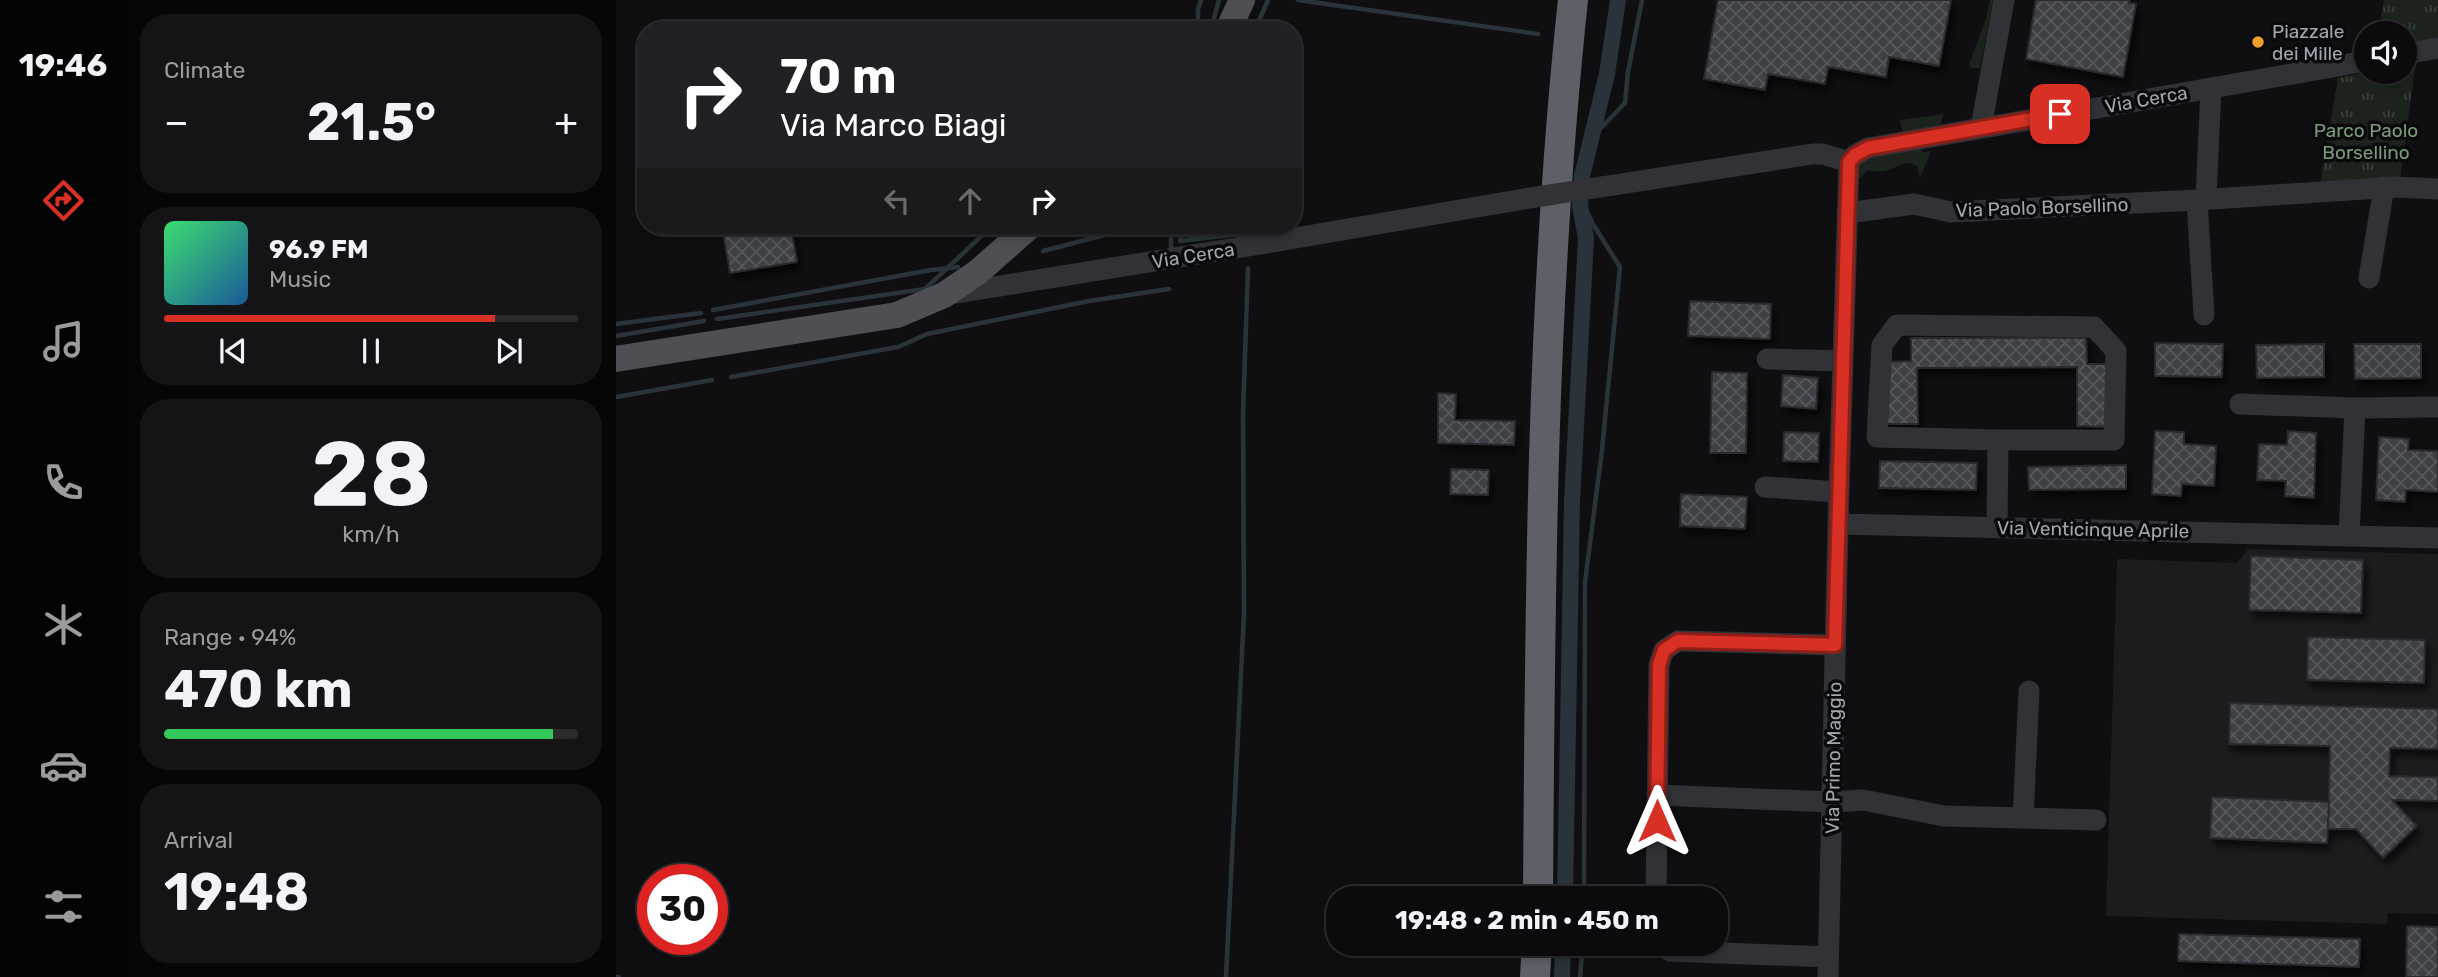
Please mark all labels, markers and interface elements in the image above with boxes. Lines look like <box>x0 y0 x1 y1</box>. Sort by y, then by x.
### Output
place label: Piazzale dei Mille <box>2272 20 2344 65</box>
map controls <box>2354 21 2417 84</box>
button: sound <box>2354 21 2417 84</box>
marker: Piazzale dei Mille <box>2250 34 2266 50</box>
text: 19:46 <box>19 46 107 84</box>
text: 70 m <box>780 47 897 105</box>
icon: right <box>665 49 756 140</box>
text: Climate <box>164 56 245 84</box>
street label: Via Cerca <box>2103 81 2189 118</box>
pin <box>2030 84 2090 144</box>
text: 21.5° <box>307 91 436 153</box>
icon: arrive <box>2041 95 2079 133</box>
text: − <box>164 99 189 145</box>
text: + <box>554 99 578 145</box>
text: Via Marco Biagi <box>780 106 1007 144</box>
park label: Parco Paolo Borsellino <box>2314 119 2418 164</box>
icon: directions <box>39 176 88 225</box>
icon: left <box>878 182 916 220</box>
icon: ahead <box>951 182 989 220</box>
icon: right <box>1024 182 1062 220</box>
street label: Via Paolo Borsellino <box>1955 193 2129 222</box>
text: 96.9 FM <box>269 234 369 265</box>
street label: Via Cerca <box>1150 238 1236 273</box>
text: Music <box>269 265 331 293</box>
icon: music <box>39 317 88 366</box>
icon: previous <box>214 332 252 370</box>
icon: pause <box>352 332 390 370</box>
icon: next <box>490 332 528 370</box>
text: 28 <box>311 420 431 528</box>
icon: phone <box>39 458 88 507</box>
street label: Via Venticinque Aprile <box>1997 516 2189 543</box>
text: km/h <box>342 520 400 548</box>
icon: climate <box>39 600 88 649</box>
text: Range · 94% <box>164 623 296 651</box>
text: 470 km <box>164 658 353 720</box>
street label: Via Primo Maggio <box>1821 682 1846 834</box>
icon: car <box>39 741 88 790</box>
position arrow <box>1620 784 1694 858</box>
text: Arrival <box>164 826 233 854</box>
text: 19:48 <box>164 861 309 923</box>
speed limit sign: 30 <box>637 864 728 955</box>
icon: filters <box>39 882 88 931</box>
text: 19:48 · 2 min · 450 m <box>1395 905 1659 936</box>

